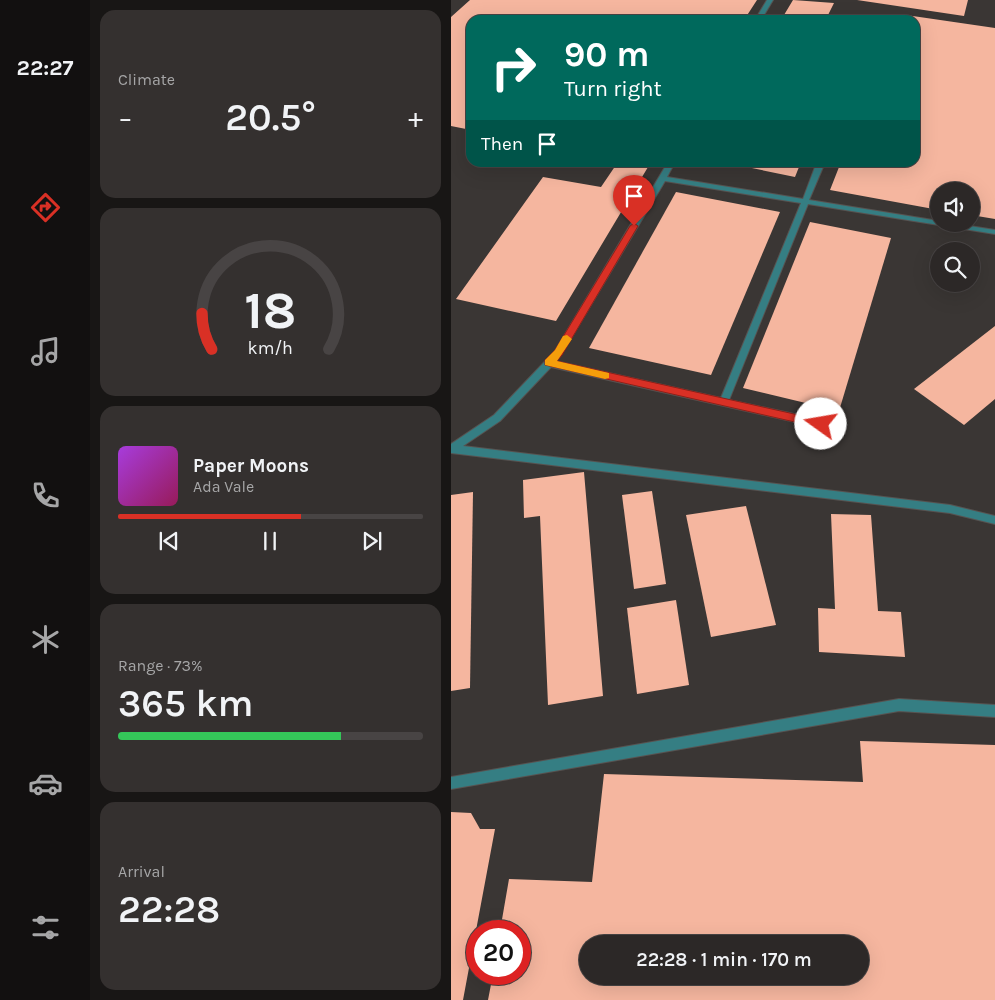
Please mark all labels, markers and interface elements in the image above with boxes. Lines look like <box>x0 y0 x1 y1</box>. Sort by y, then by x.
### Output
text: 90 m <box>564 34 650 75</box>
icon: right <box>481 35 546 100</box>
text: 22:27 <box>17 55 73 81</box>
text: Climate <box>118 70 175 89</box>
text: Turn right <box>564 76 662 102</box>
text: 20.5° <box>225 95 316 140</box>
text: − <box>118 101 133 134</box>
text: + <box>408 101 423 134</box>
icon: arrive <box>533 130 561 158</box>
text: Then <box>481 133 523 155</box>
pin <box>613 175 655 226</box>
icon: arrive <box>620 182 648 210</box>
map controls <box>930 182 980 292</box>
button: sound <box>930 182 980 232</box>
icon: directions <box>28 190 63 225</box>
button: search <box>930 242 980 292</box>
text: 18 <box>244 280 297 341</box>
icon: music <box>28 334 63 369</box>
text: km/h <box>248 338 293 359</box>
position arrow <box>794 397 846 449</box>
text: Paper Moons <box>193 455 309 477</box>
text: Ada Vale <box>193 477 254 496</box>
icon: phone <box>28 478 63 513</box>
icon: previous <box>155 527 183 555</box>
icon: pause <box>256 527 284 555</box>
icon: next <box>358 527 386 555</box>
icon: climate <box>28 622 63 657</box>
text: Range · 73% <box>118 656 203 675</box>
text: 365 km <box>118 681 254 726</box>
icon: car <box>28 766 63 801</box>
text: Arrival <box>118 862 165 881</box>
text: 22:28 <box>118 887 220 932</box>
icon: filters <box>28 910 63 945</box>
speed limit sign: 20 <box>466 920 531 985</box>
text: 22:28 · 1 min · 170 m <box>636 949 812 971</box>

